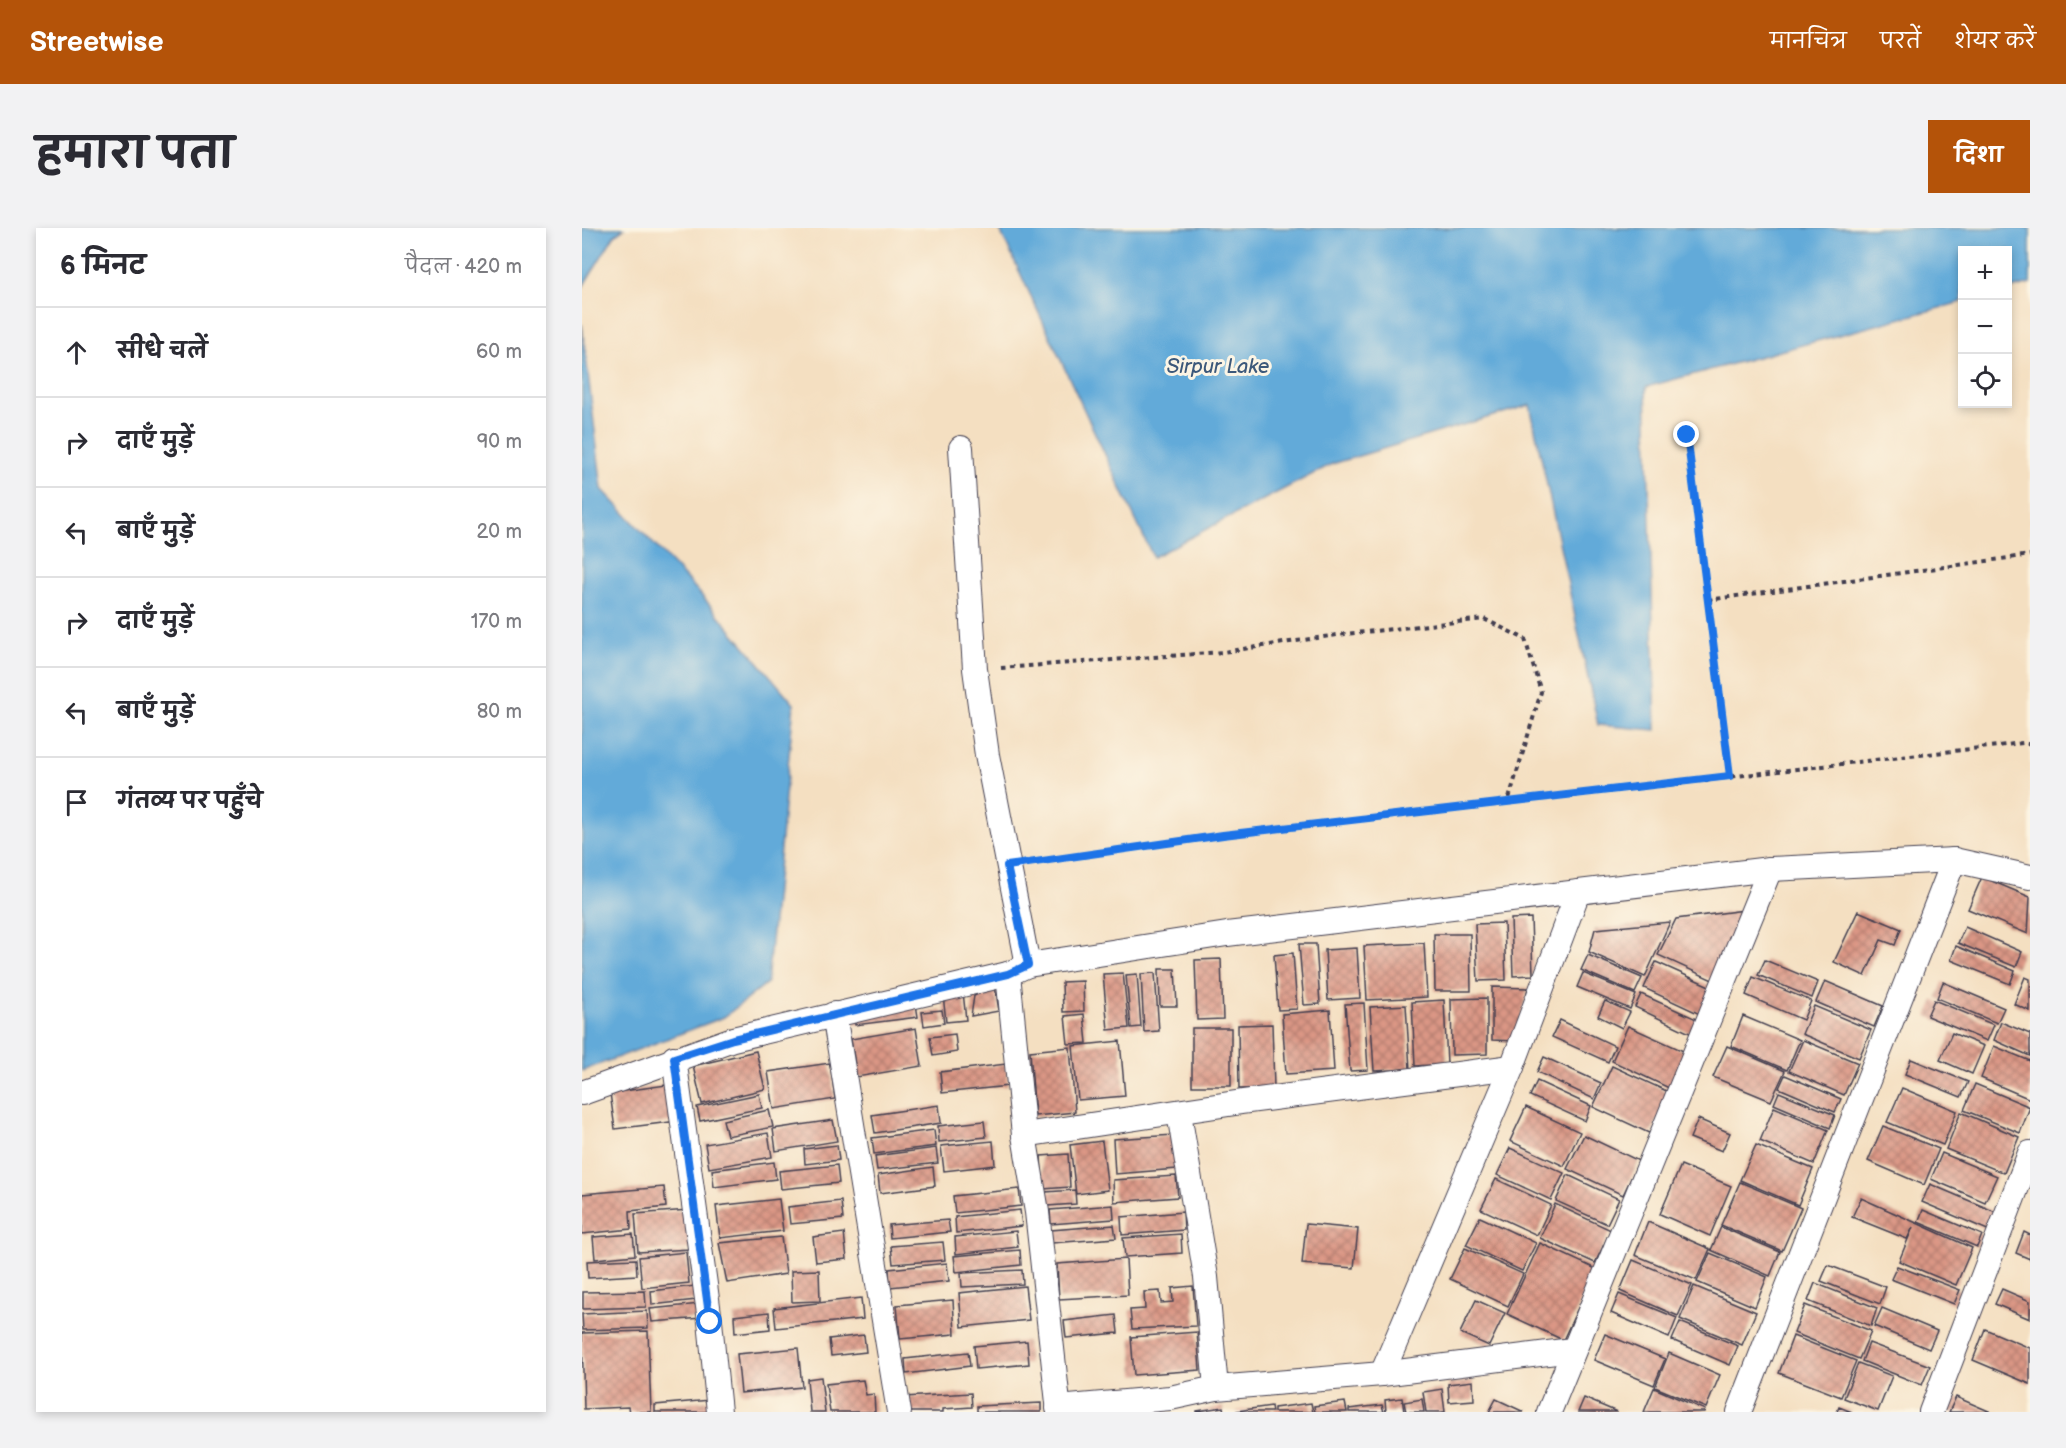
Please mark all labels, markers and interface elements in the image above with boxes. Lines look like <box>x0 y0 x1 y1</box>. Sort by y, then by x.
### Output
text: Streetwise <box>30 26 163 59</box>
text: मानचित्र <box>1770 29 1847 54</box>
text: परतें <box>1880 29 1921 54</box>
text: शेयर करें <box>1954 29 2036 54</box>
button: दिशा <box>1928 120 2030 193</box>
text: हमारा पता <box>36 129 234 180</box>
map controls <box>1958 246 2012 408</box>
button: + <box>1958 246 2012 300</box>
text: 6 मिनट <box>60 251 146 282</box>
text: पैदल · 420 m <box>405 255 522 279</box>
button: − <box>1958 300 2012 354</box>
icon: ahead <box>60 336 93 369</box>
text: सीधे चलें <box>117 338 207 365</box>
text: 60 m <box>476 340 522 364</box>
button: locate <box>1958 354 2012 408</box>
water label: Sirpur Lake <box>1167 355 1270 379</box>
route end <box>1673 421 1699 447</box>
icon: right <box>60 426 93 459</box>
text: दाएँ मुड़ें <box>117 428 194 455</box>
text: 90 m <box>477 430 522 454</box>
icon: left <box>60 516 93 549</box>
text: बाएँ मुड़ें <box>117 518 195 545</box>
text: 20 m <box>477 520 522 544</box>
icon: right <box>60 606 93 639</box>
text: दाएँ मुड़ें <box>117 608 194 635</box>
text: 170 m <box>471 610 522 634</box>
icon: left <box>60 696 93 729</box>
text: बाएँ मुड़ें <box>117 698 195 725</box>
text: 80 m <box>477 700 522 724</box>
icon: arrive <box>60 786 93 819</box>
text: गंतव्य पर पहुँचे <box>117 788 263 815</box>
route start <box>696 1308 722 1334</box>

